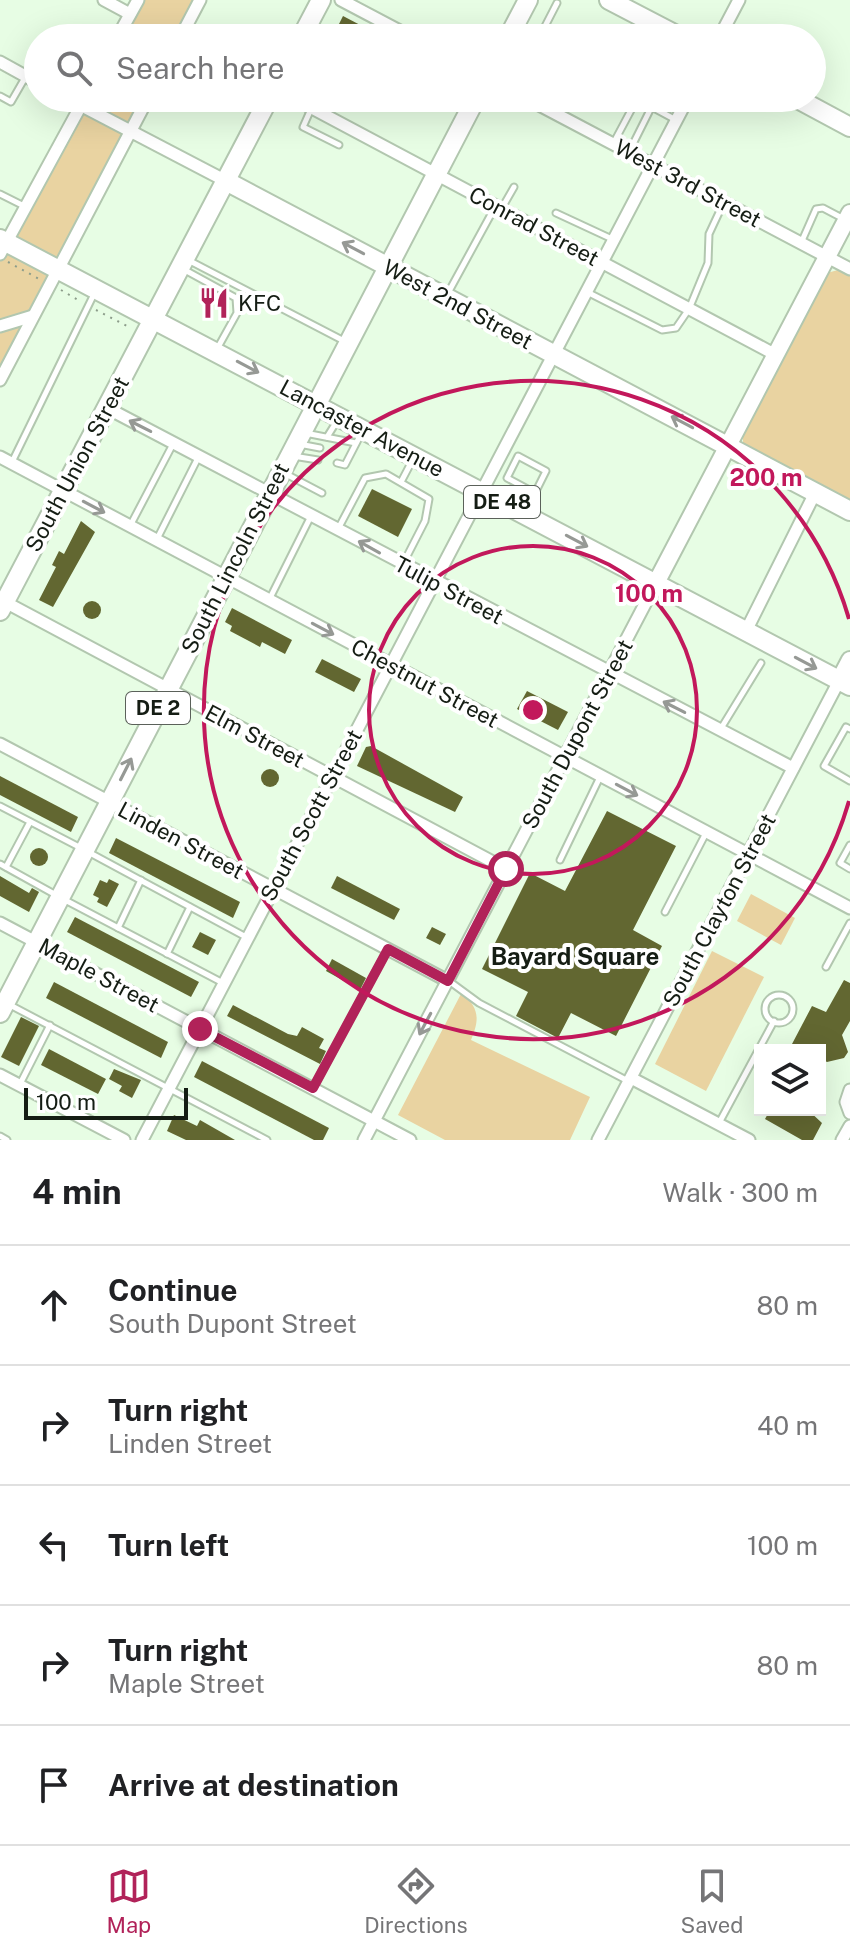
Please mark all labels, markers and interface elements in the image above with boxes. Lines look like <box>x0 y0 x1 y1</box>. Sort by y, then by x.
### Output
search box <box>24 24 826 112</box>
icon: search <box>52 46 96 90</box>
text: Search here <box>116 50 284 86</box>
street label: West 3rd Street <box>610 133 766 233</box>
street label: Conrad Street <box>465 181 603 271</box>
one-way arrow <box>342 240 366 256</box>
street label: West 2nd Street <box>379 254 537 354</box>
restaurant icon: KFC <box>197 286 231 320</box>
place label: KFC <box>238 290 281 316</box>
one-way arrow <box>236 360 259 376</box>
street label: South Union Street <box>20 372 134 556</box>
street label: Lancaster Avenue <box>275 374 449 482</box>
one-way arrow <box>671 414 694 430</box>
one-way arrow <box>128 417 152 433</box>
street label: South Lincoln Street <box>176 458 294 658</box>
text: 200 m <box>729 463 803 491</box>
road number: DE 48 <box>464 486 540 518</box>
one-way arrow <box>81 500 105 515</box>
one-way arrow <box>564 534 588 550</box>
one-way arrow <box>358 539 382 554</box>
street label: Tulip Street <box>390 550 508 630</box>
text: 100 m <box>615 579 683 607</box>
one-way arrow <box>311 621 335 637</box>
street label: Chestnut Street <box>347 633 503 733</box>
street label: South Dupont Street <box>516 635 638 833</box>
one-way arrow <box>794 656 818 672</box>
road number: DE 2 <box>126 692 190 724</box>
centre of rings <box>519 696 547 724</box>
street label: Elm Street <box>201 699 309 773</box>
one-way arrow <box>662 699 686 715</box>
street label: South Scott Street <box>255 725 367 905</box>
one-way arrow <box>118 758 134 782</box>
one-way arrow <box>615 783 638 799</box>
street label: Linden Street <box>114 796 248 884</box>
street label: South Clayton Street <box>657 809 781 1011</box>
route start <box>488 851 524 887</box>
street label: Maple Street <box>34 932 164 1018</box>
district label: Bayard Square <box>491 942 659 970</box>
route end <box>182 1011 218 1047</box>
one-way arrow <box>416 1012 432 1036</box>
map controls <box>754 1044 826 1116</box>
button: layers <box>754 1044 826 1116</box>
scale bar <box>24 1084 188 1120</box>
text: 100 m <box>36 1089 96 1115</box>
text: 4 min <box>32 1172 122 1212</box>
text: Walk · 300 m <box>663 1177 818 1208</box>
text: Continue <box>108 1272 238 1308</box>
icon: ahead <box>32 1283 76 1327</box>
text: 80 m <box>757 1290 818 1321</box>
text: South Dupont Street <box>108 1308 357 1339</box>
text: Turn right <box>108 1392 248 1428</box>
icon: right <box>32 1403 76 1447</box>
text: 40 m <box>757 1410 818 1441</box>
text: Linden Street <box>108 1428 272 1459</box>
icon: left <box>32 1523 76 1567</box>
text: Turn left <box>108 1527 229 1563</box>
text: 100 m <box>747 1530 818 1561</box>
text: Turn right <box>108 1632 248 1668</box>
icon: right <box>32 1643 76 1687</box>
text: 80 m <box>757 1650 818 1681</box>
text: Maple Street <box>108 1668 265 1699</box>
icon: arrive <box>32 1763 76 1807</box>
text: Arrive at destination <box>108 1767 399 1803</box>
tab: Map <box>107 1864 151 1938</box>
tab: Directions <box>364 1864 468 1938</box>
tab: Saved <box>681 1864 743 1938</box>

